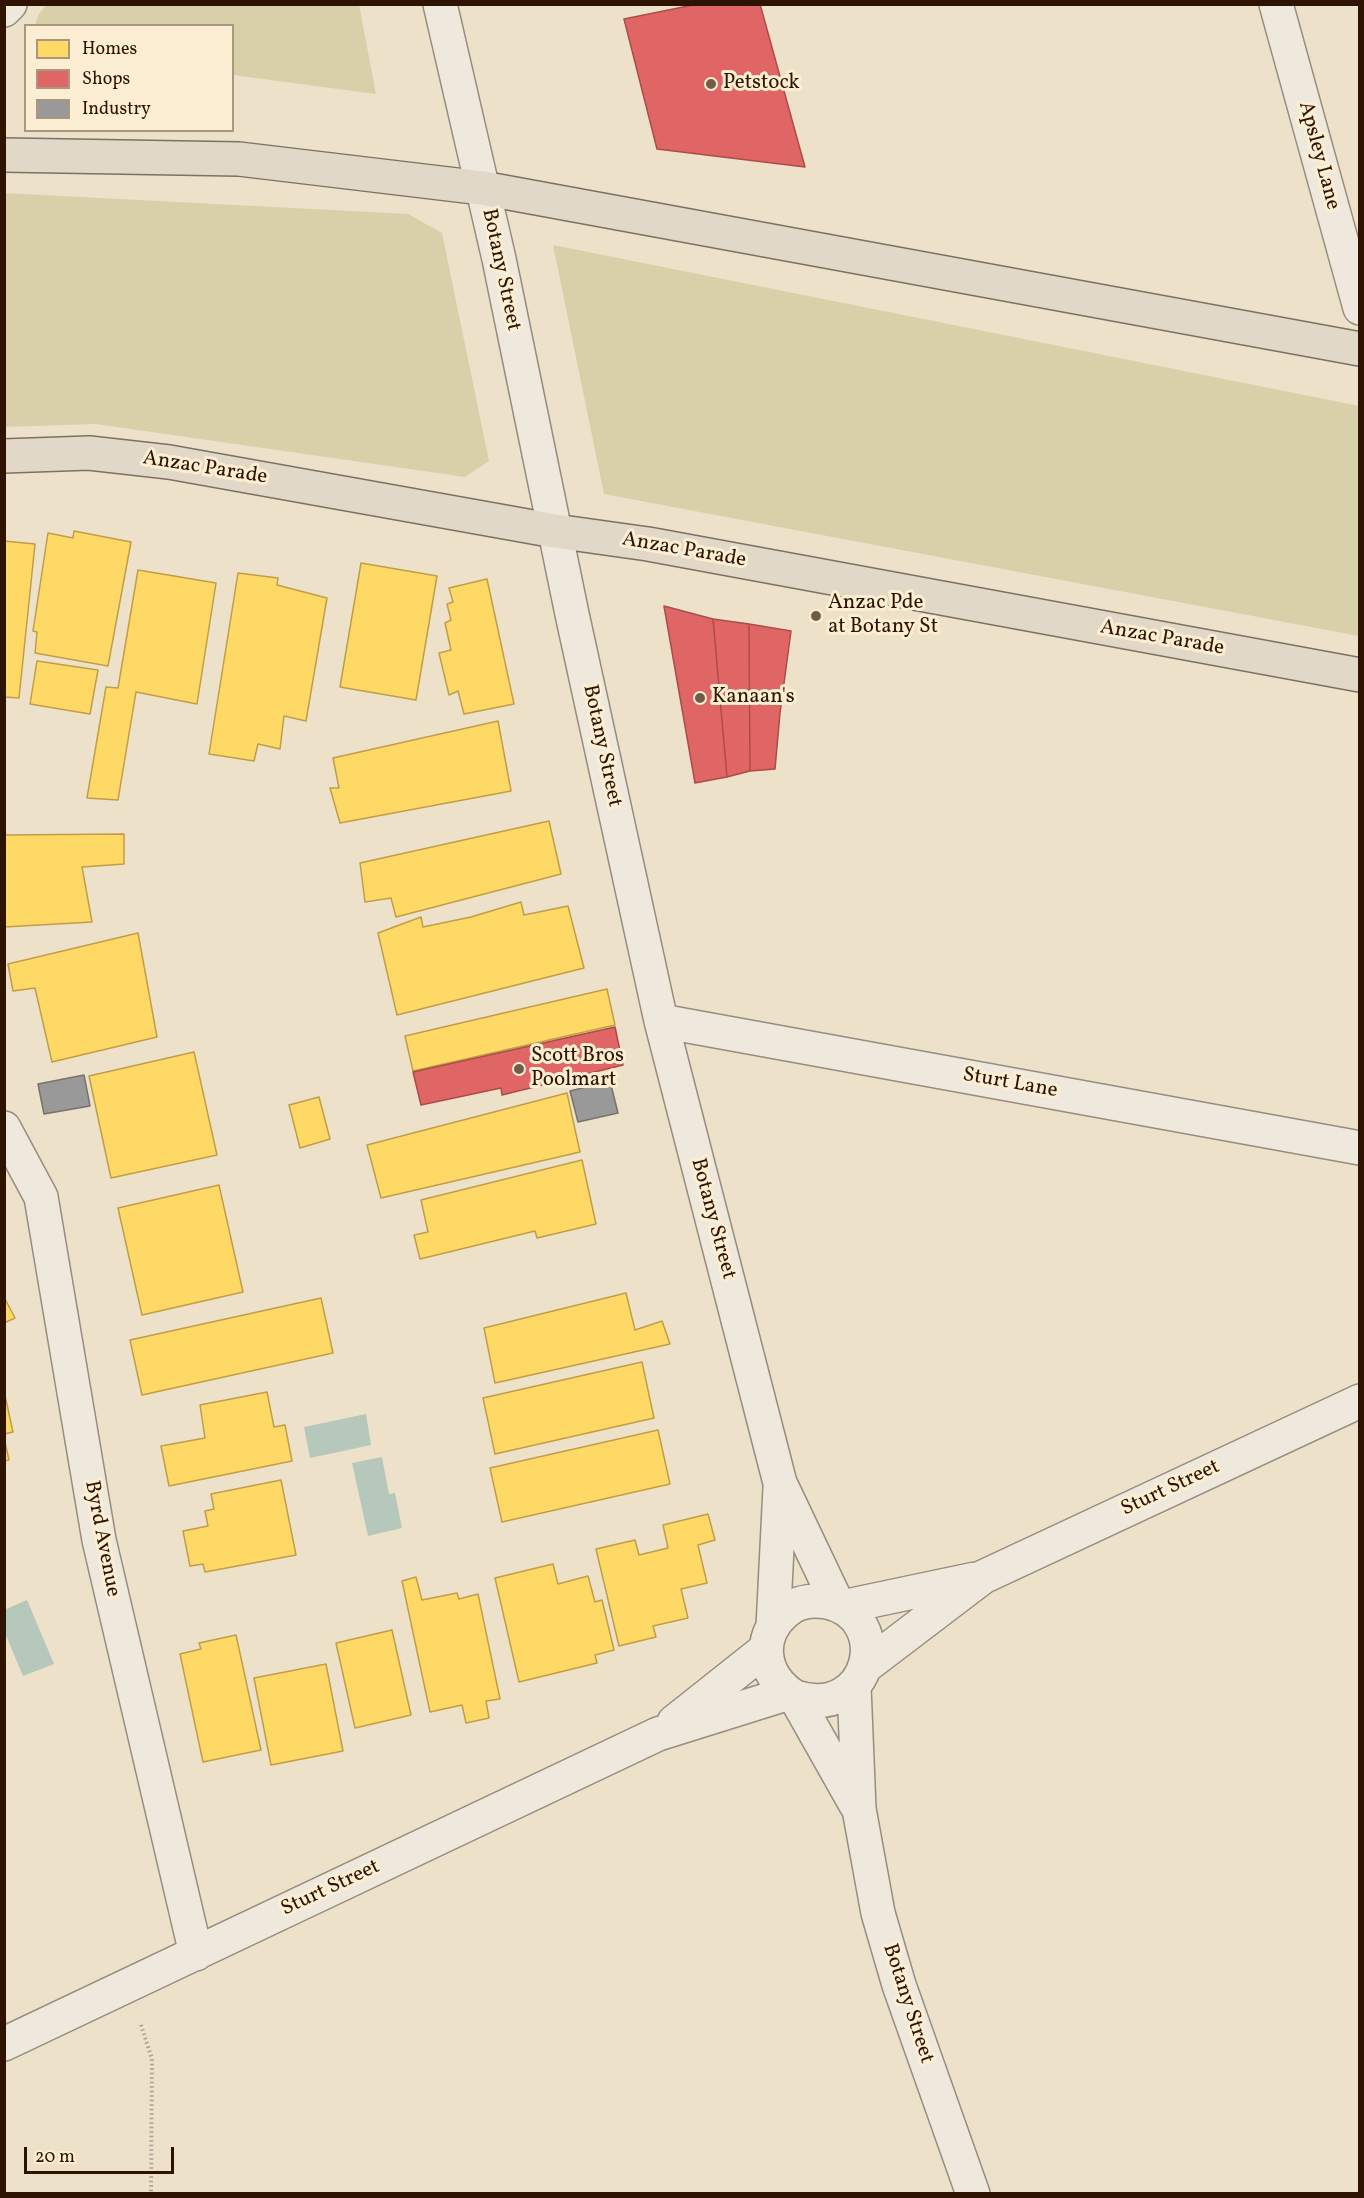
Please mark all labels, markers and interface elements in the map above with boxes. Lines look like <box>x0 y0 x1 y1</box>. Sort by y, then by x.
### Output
legend <box>24 24 234 132</box>
text: Homes <box>82 37 137 62</box>
text: Shops <box>82 67 130 92</box>
place label: Petstock <box>723 71 800 97</box>
marker: Petstock <box>704 77 718 91</box>
text: Industry <box>82 97 151 122</box>
street label: Apsley Lane <box>1291 99 1345 213</box>
street label: Botany Street <box>475 207 525 333</box>
street label: Anzac Parade <box>141 447 269 491</box>
street label: Anzac Parade <box>620 528 748 574</box>
place label: Anzac Pde at Botany St <box>828 591 938 641</box>
marker: Anzac Pde at Botany St <box>809 609 823 623</box>
street label: Anzac Parade <box>1098 616 1226 662</box>
street label: Botany Street <box>576 683 626 809</box>
place label: Kanaan's <box>712 685 795 711</box>
marker: Kanaan's <box>693 691 707 705</box>
place label: Scott Bros Poolmart <box>531 1044 624 1094</box>
marker: Scott Bros Poolmart <box>512 1062 526 1076</box>
street label: Sturt Lane <box>961 1063 1059 1105</box>
street label: Botany Street <box>684 1156 740 1282</box>
street label: Sturt Street <box>1118 1455 1224 1523</box>
street label: Byrd Avenue <box>77 1479 125 1599</box>
street label: Sturt Street <box>278 1855 384 1923</box>
street label: Botany Street <box>876 1941 938 2067</box>
scale bar <box>27 2135 177 2173</box>
text: 20 m <box>35 2145 75 2170</box>

